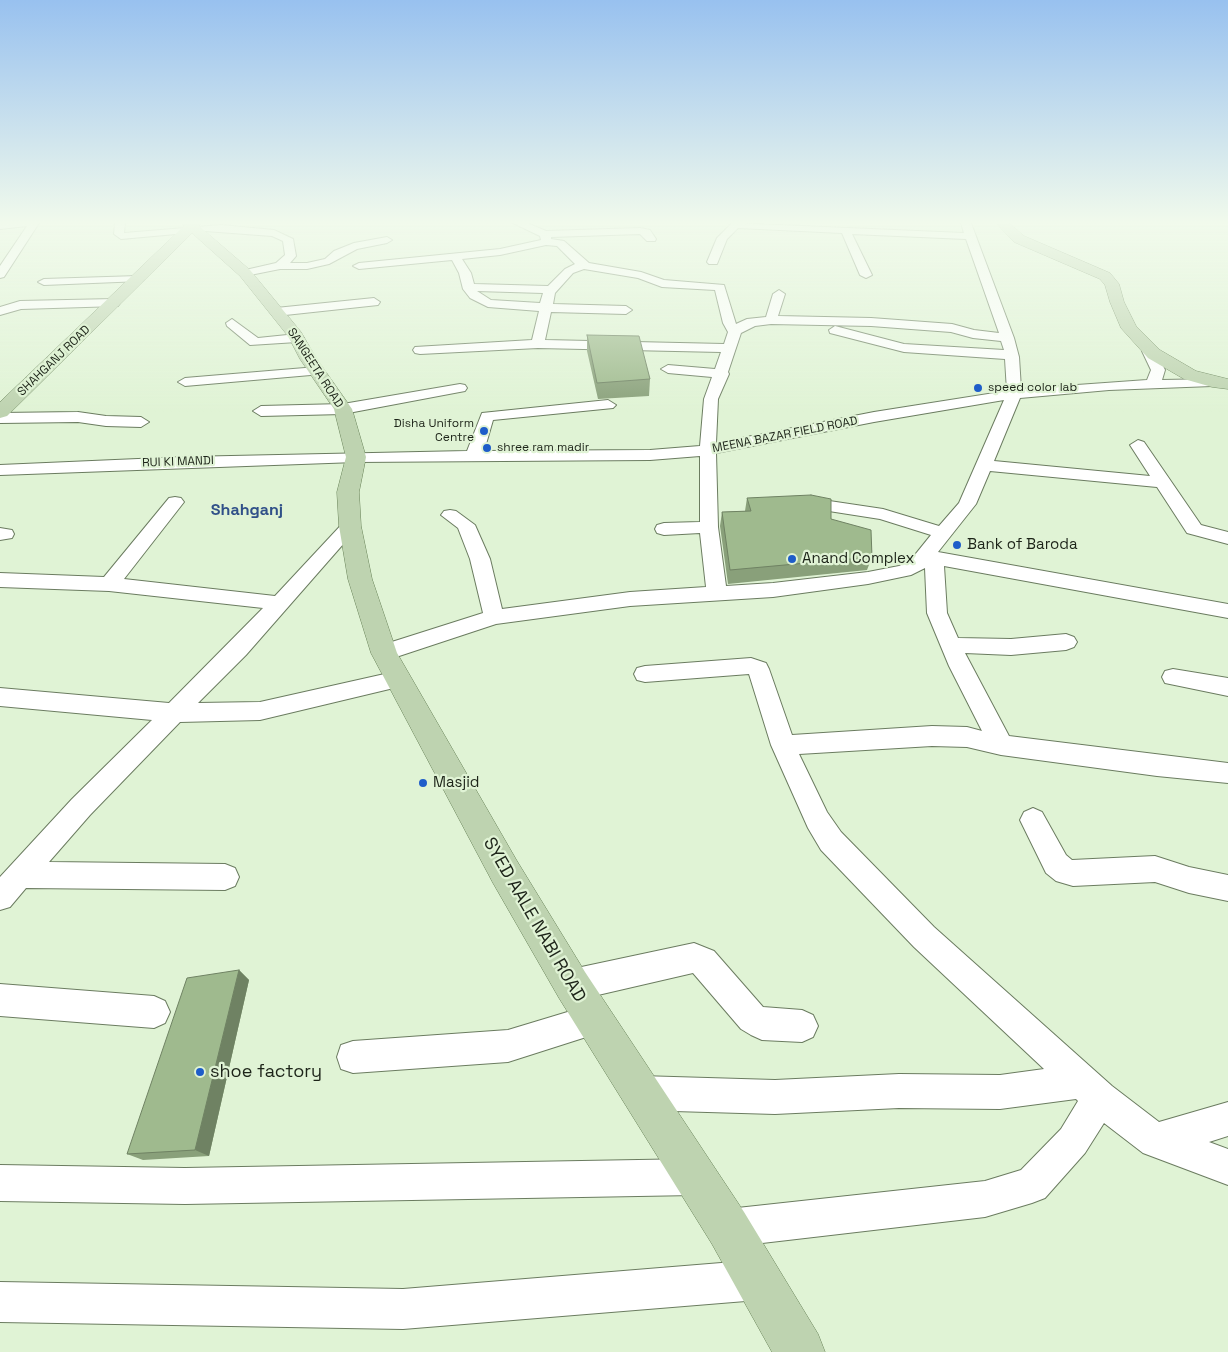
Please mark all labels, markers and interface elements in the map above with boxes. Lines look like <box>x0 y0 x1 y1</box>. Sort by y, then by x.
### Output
street label: SHAHGANJ ROAD <box>15 323 93 399</box>
street label: SANGEETA ROAD <box>284 325 346 411</box>
place label: speed color lab <box>988 381 1077 395</box>
marker: speed color lab <box>972 382 984 394</box>
street label: MEENA BAZAR FIELD ROAD <box>711 414 859 456</box>
place label: Disha Uniform Centre <box>394 417 474 445</box>
marker: Disha Uniform Centre <box>478 425 490 437</box>
place label: shree ram madir <box>497 441 589 455</box>
marker: shree ram madir <box>481 442 493 454</box>
street label: RUI KI MANDI <box>142 454 214 470</box>
district label: Shahganj <box>211 501 283 521</box>
place label: Bank of Baroda <box>967 536 1078 554</box>
marker: Bank of Baroda <box>951 539 963 551</box>
place label: Anand Complex <box>802 550 914 568</box>
marker: Anand Complex <box>786 553 798 565</box>
place label: Masjid <box>433 774 479 792</box>
marker: Masjid <box>417 777 429 789</box>
street label: SYED AALE NABI ROAD <box>478 834 590 1006</box>
place label: shoe factory <box>210 1061 322 1083</box>
marker: shoe factory <box>194 1066 206 1078</box>

